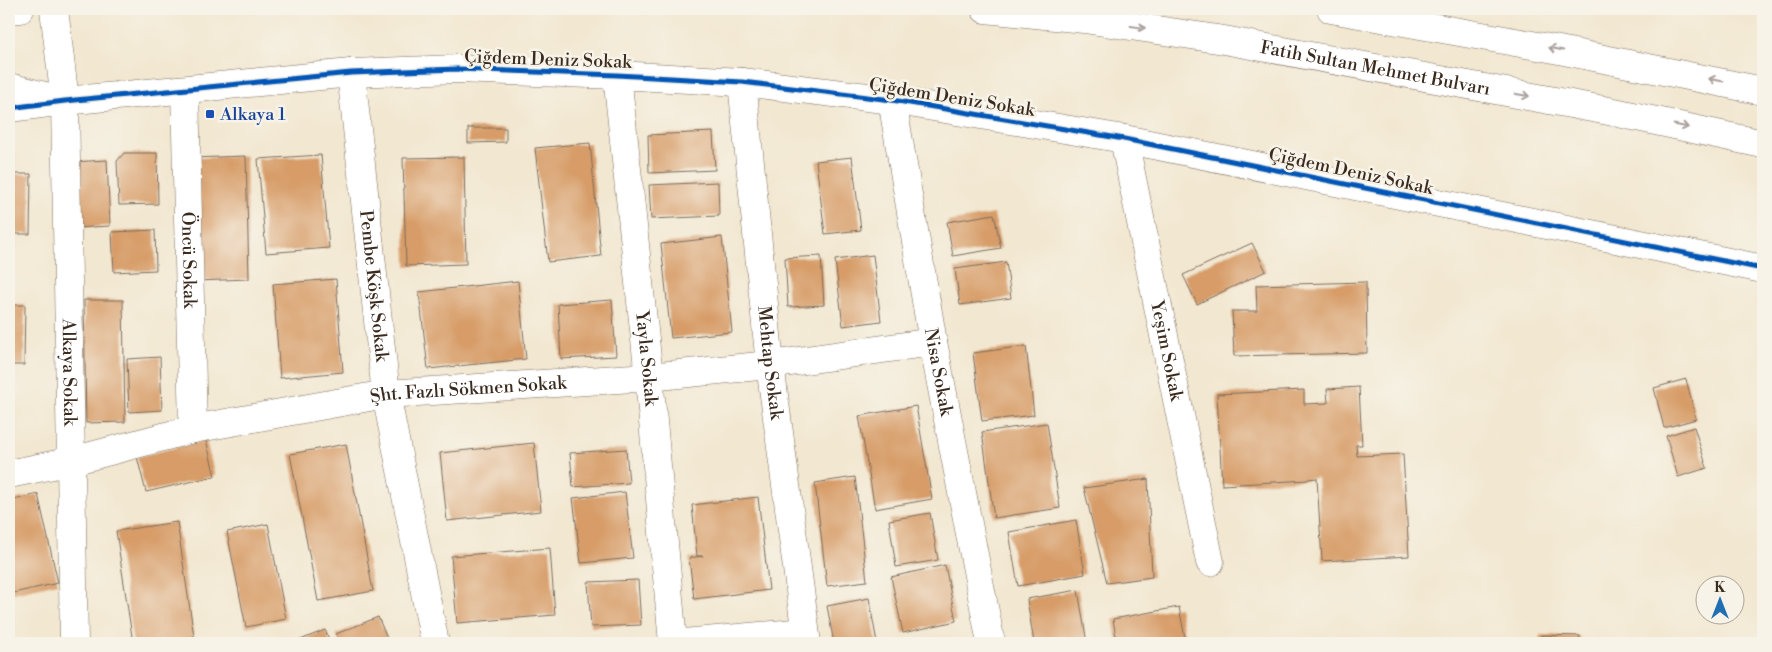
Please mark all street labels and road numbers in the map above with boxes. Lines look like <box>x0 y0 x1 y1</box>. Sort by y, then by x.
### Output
street label: Fatih Sultan Mehmet Bulvarı <box>1258 36 1492 101</box>
street label: Çiğdem Deniz Sokak <box>464 45 634 74</box>
street label: Çiğdem Deniz Sokak <box>867 73 1038 122</box>
street label: Çiğdem Deniz Sokak <box>1267 143 1437 200</box>
street label: Pembe Köşk Sokak <box>354 209 394 364</box>
street label: Öncü Sokak <box>176 211 201 310</box>
street label: Yeşim Sokak <box>1145 298 1188 405</box>
street label: Mehtap Sokak <box>752 305 788 423</box>
street label: Yayla Sokak <box>630 309 663 409</box>
street label: Alkaya Sokak <box>57 318 81 428</box>
street label: Nisa Sokak <box>919 326 958 420</box>
street label: Şht. Fazlı Sökmen Sokak <box>368 371 569 409</box>

